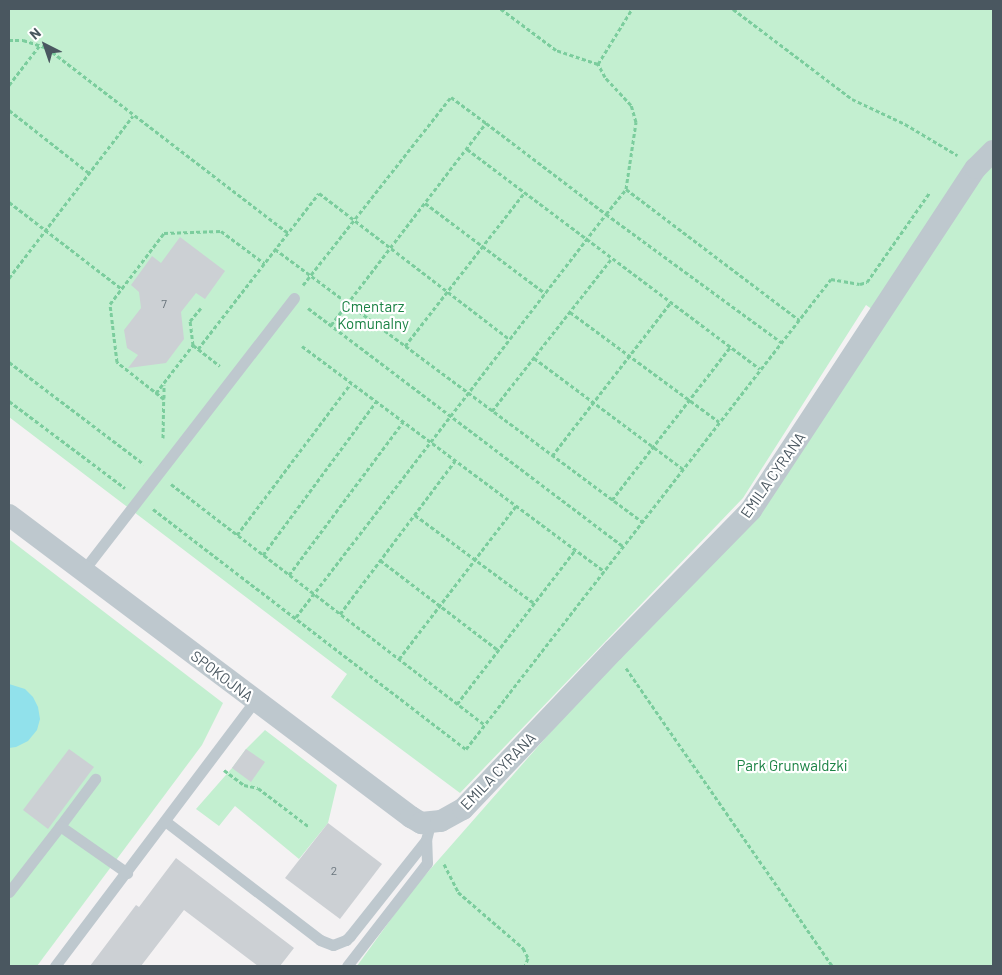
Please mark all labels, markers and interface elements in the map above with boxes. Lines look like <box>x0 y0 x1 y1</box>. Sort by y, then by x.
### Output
north arrow <box>20 20 70 70</box>
text: N <box>26 24 44 43</box>
house number: 7 <box>161 297 167 311</box>
park label: Cmentarz Komunalny <box>337 297 409 332</box>
street label: EMILA CYRANA <box>737 429 809 521</box>
street label: SPOKOJNA <box>187 647 257 705</box>
street label: EMILA CYRANA <box>457 729 539 813</box>
park label: Park Grunwaldzki <box>736 757 848 775</box>
house number: 2 <box>331 864 337 878</box>

